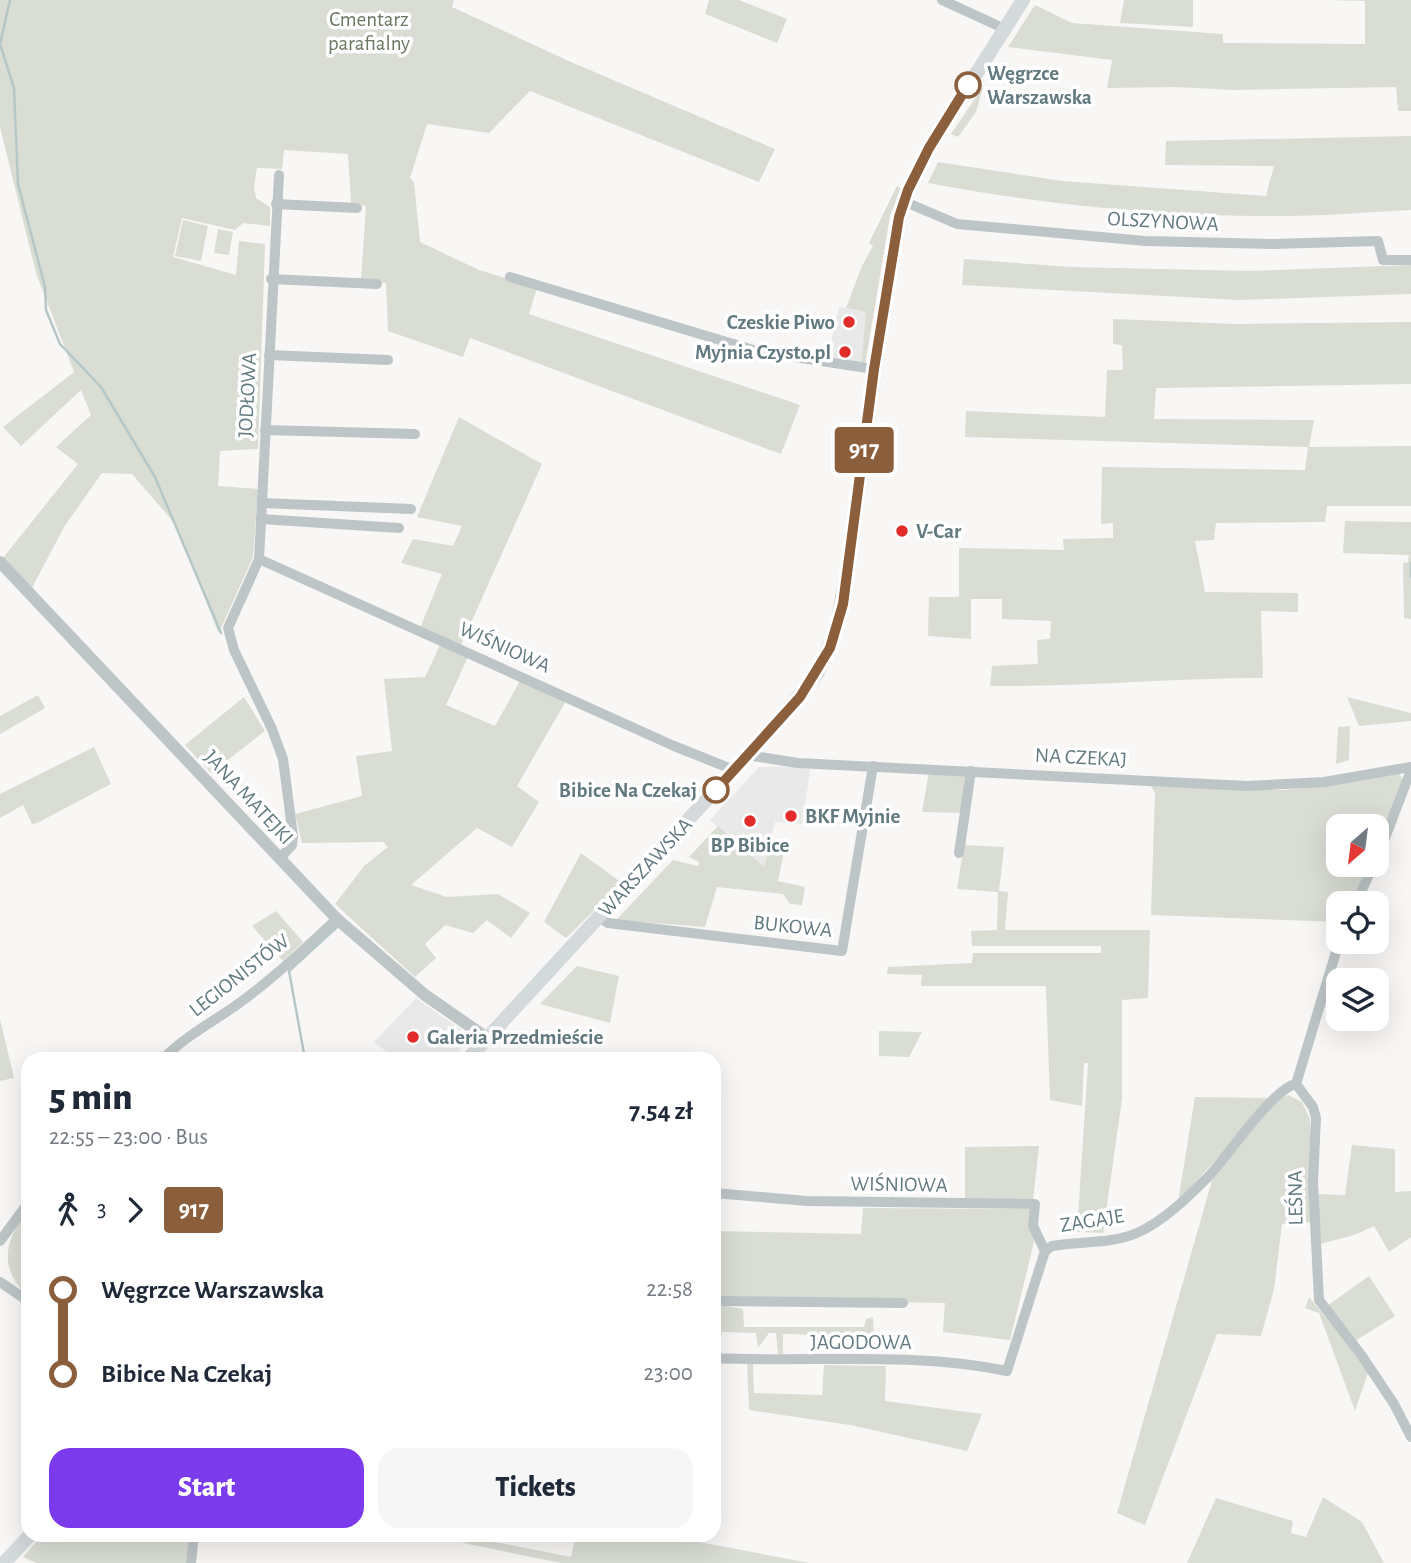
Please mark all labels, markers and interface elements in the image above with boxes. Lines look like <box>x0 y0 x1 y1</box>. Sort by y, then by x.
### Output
park label: Cmentarz parafialny <box>328 9 410 54</box>
place label: Węgrzce Warszawska <box>987 63 1092 108</box>
marker: Węgrzce Warszawska <box>955 72 981 98</box>
street label: OLSZYNOWA <box>1107 208 1219 235</box>
place label: Czeskie Piwo <box>727 312 835 333</box>
marker: Czeskie Piwo <box>841 314 857 330</box>
place label: Myjnia Czysto.pl <box>695 342 831 363</box>
marker: Myjnia Czysto.pl <box>837 344 853 360</box>
street label: JODŁOWA <box>235 352 260 438</box>
line badge: 917 <box>824 427 904 473</box>
text: 917 <box>849 438 879 462</box>
place label: V-Car <box>916 521 962 542</box>
marker: V-Car <box>894 523 910 539</box>
street label: WIŚNIOWA <box>456 615 555 677</box>
street label: NA CZEKAJ <box>1034 745 1128 770</box>
street label: JANA MATEJKI <box>200 746 297 848</box>
marker: Bibice Na Czekaj <box>703 777 729 803</box>
place label: Bibice Na Czekaj <box>559 780 697 801</box>
place label: BKF Myjnie <box>805 806 901 827</box>
marker: BKF Myjnie <box>783 808 799 824</box>
marker: BP Bibice <box>742 813 758 829</box>
street label: WARSZAWSKA <box>594 814 696 921</box>
north arrow <box>1326 814 1390 877</box>
map controls <box>1326 814 1389 1031</box>
place label: BP Bibice <box>710 835 790 856</box>
button: locate <box>1326 891 1389 954</box>
street label: BUKOWA <box>753 912 833 941</box>
street label: LEGIONISTÓW <box>184 928 293 1021</box>
button: layers <box>1326 968 1389 1031</box>
place label: Galeria Przedmieście <box>427 1027 603 1048</box>
marker: Galeria Przedmieście <box>405 1029 421 1045</box>
text: 5 min <box>49 1079 133 1117</box>
text: 7.54 zł <box>629 1098 693 1124</box>
text: 22:55 – 23:00 · Bus <box>49 1126 208 1149</box>
street label: WIŚNIOWA <box>850 1170 948 1196</box>
street label: LEŚNA <box>1282 1170 1306 1226</box>
icon: walk <box>49 1191 87 1229</box>
icon: forward <box>116 1191 154 1229</box>
text: 3 <box>97 1198 106 1221</box>
text: 917 <box>178 1198 209 1222</box>
street label: ZAGAJE <box>1059 1205 1125 1236</box>
text: Węgrzce Warszawska <box>101 1277 324 1303</box>
text: 22:58 <box>646 1278 693 1301</box>
street label: JAGODOWA <box>810 1332 912 1353</box>
text: Bibice Na Czekaj <box>101 1361 272 1387</box>
text: 23:00 <box>644 1362 693 1385</box>
button: Start <box>49 1448 364 1528</box>
button: Tickets <box>378 1448 693 1528</box>

